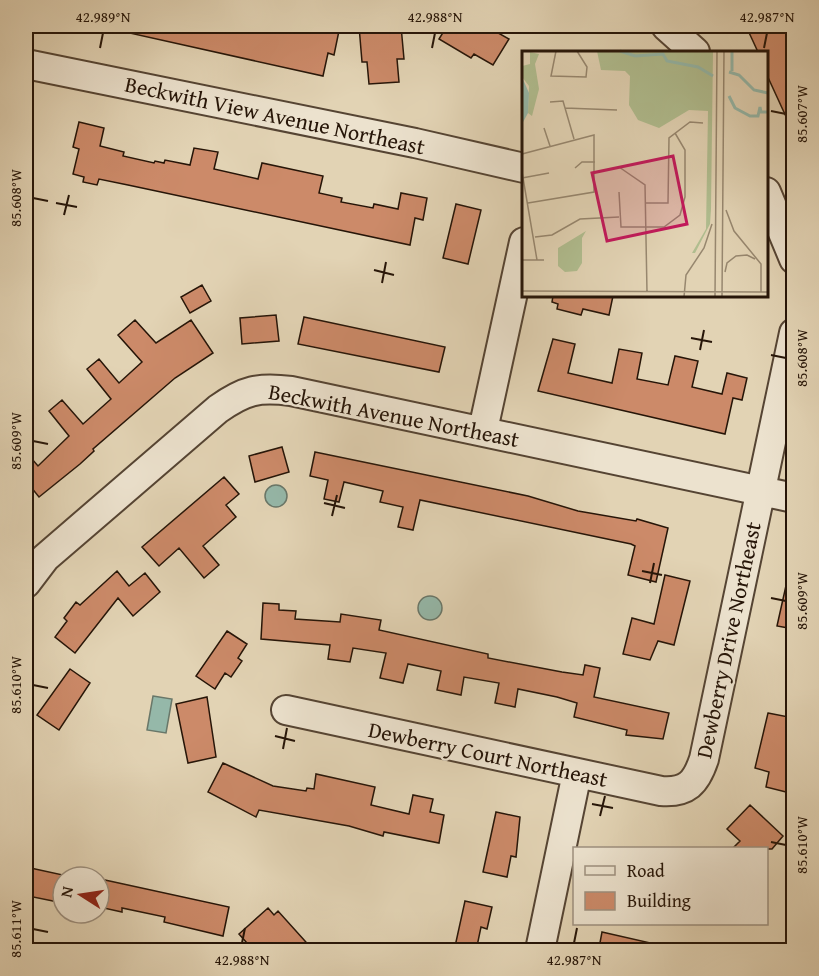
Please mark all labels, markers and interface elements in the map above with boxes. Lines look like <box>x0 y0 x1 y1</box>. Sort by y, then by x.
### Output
text: 42.989°N <box>76 6 131 27</box>
text: 42.988°N <box>408 6 463 27</box>
text: 42.987°N <box>740 6 795 27</box>
inset map <box>522 51 768 297</box>
street label: Beckwith View Avenue Northeast <box>122 68 428 163</box>
text: 85.607°W <box>791 85 812 143</box>
text: 85.608°W <box>5 169 26 227</box>
text: 85.608°W <box>791 329 812 387</box>
street label: Beckwith Avenue Northeast <box>266 375 522 455</box>
text: 85.609°W <box>5 412 26 470</box>
street label: Dewberry Drive Northeast <box>687 519 769 761</box>
text: 85.609°W <box>791 572 812 630</box>
text: 85.610°W <box>5 656 26 714</box>
street label: Dewberry Court Northeast <box>365 713 611 795</box>
text: 85.610°W <box>791 816 812 874</box>
legend <box>573 847 768 925</box>
text: Road <box>627 857 665 884</box>
north arrow <box>51 865 111 925</box>
text: N <box>53 884 79 900</box>
text: Building <box>627 887 691 914</box>
text: 85.611°W <box>5 900 26 958</box>
text: 42.988°N <box>215 949 270 970</box>
text: 42.987°N <box>547 949 602 970</box>

